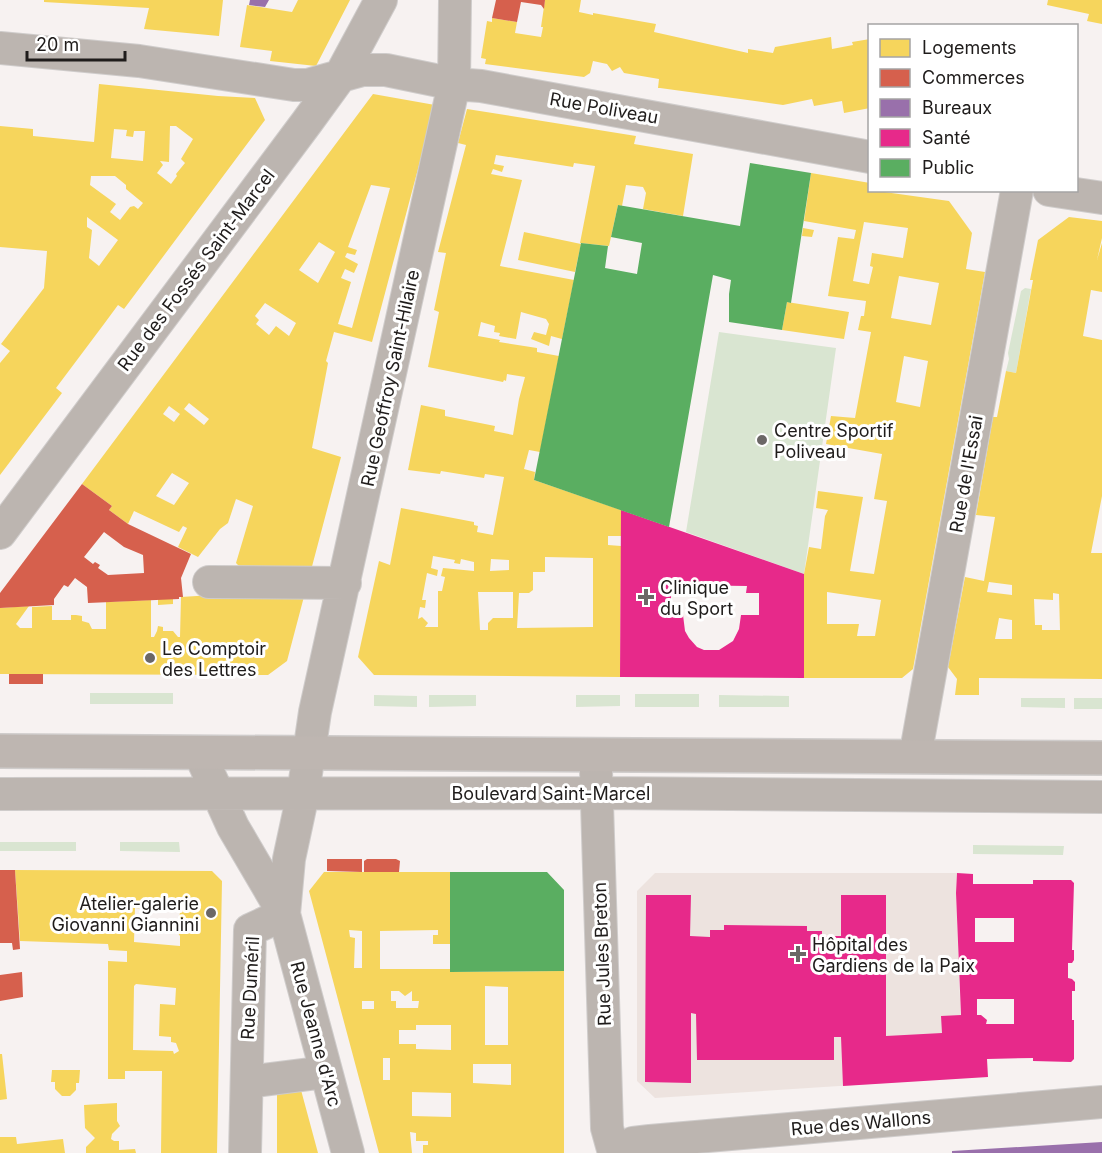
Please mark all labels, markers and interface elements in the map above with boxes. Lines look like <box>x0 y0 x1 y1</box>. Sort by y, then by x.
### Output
scale bar <box>27 24 124 62</box>
legend <box>868 24 1078 192</box>
text: 20 m <box>36 34 79 55</box>
text: Logements <box>922 37 1017 58</box>
text: Commerces <box>922 67 1025 88</box>
street label: Rue Poliveau <box>548 88 660 128</box>
text: Bureaux <box>922 97 992 118</box>
text: Santé <box>922 127 971 148</box>
text: Public <box>922 157 974 178</box>
street label: Rue des Fossés Saint-Marcel <box>113 165 279 375</box>
street label: Rue Geoffroy Saint-Hilaire <box>357 268 423 488</box>
street label: Rue de l'Essai <box>945 414 987 534</box>
place label: Centre Sportif Poliveau <box>774 420 894 462</box>
marker: Centre Sportif Poliveau <box>755 433 769 447</box>
place label: Clinique du Sport <box>660 577 733 619</box>
marker: Clinique du Sport <box>637 588 655 606</box>
place label: Le Comptoir des Lettres <box>162 638 266 680</box>
marker: Le Comptoir des Lettres <box>143 651 157 665</box>
street label: Boulevard Saint-Marcel <box>452 783 650 804</box>
street label: Rue Jules Breton <box>589 882 615 1026</box>
place label: Atelier-galerie Giovanni Giannini <box>51 893 199 935</box>
marker: Atelier-galerie Giovanni Giannini <box>204 906 218 920</box>
place label: Hôpital des Gardiens de la Paix <box>812 934 975 976</box>
street label: Rue Duméril <box>237 936 263 1040</box>
marker: Hôpital des Gardiens de la Paix <box>789 945 807 963</box>
street label: Rue Jeanne d'Arc <box>286 959 346 1109</box>
street label: Rue des Wallons <box>790 1106 932 1140</box>

